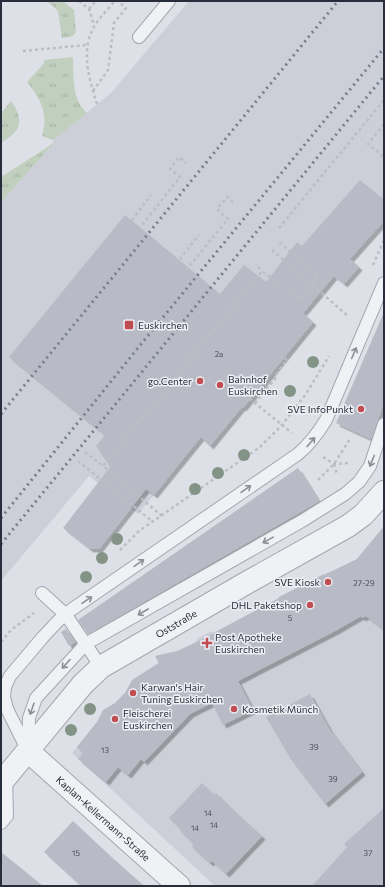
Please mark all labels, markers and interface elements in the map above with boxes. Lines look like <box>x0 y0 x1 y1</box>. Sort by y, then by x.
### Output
marker: Euskirchen <box>123 319 135 331</box>
place label: Euskirchen <box>138 319 188 331</box>
one-way arrow <box>351 348 358 360</box>
house number: 2a <box>215 349 223 359</box>
place label: Bahnhof Euskirchen <box>228 373 278 397</box>
place label: go.Center <box>148 375 192 387</box>
marker: go.Center <box>195 376 205 386</box>
marker: Bahnhof Euskirchen <box>215 380 225 390</box>
place label: SVE InfoPunkt <box>287 403 353 415</box>
marker: SVE InfoPunkt <box>356 404 366 414</box>
one-way arrow <box>306 437 315 447</box>
one-way arrow <box>367 455 375 467</box>
one-way arrow <box>240 485 251 493</box>
one-way arrow <box>262 537 274 545</box>
one-way arrow <box>134 559 145 567</box>
place label: SVE Kiosk <box>274 576 321 588</box>
marker: SVE Kiosk <box>323 577 333 587</box>
house number: 27-29 <box>353 578 375 588</box>
one-way arrow <box>81 596 92 604</box>
place label: DHL Paketshop <box>231 599 302 611</box>
marker: DHL Paketshop <box>305 600 315 610</box>
street label: Oststraße <box>153 607 199 640</box>
one-way arrow <box>137 608 149 616</box>
house number: 5 <box>288 613 293 623</box>
place label: Post Apotheke Euskirchen <box>215 631 282 655</box>
marker: Post Apotheke Euskirchen <box>202 638 212 648</box>
one-way arrow <box>62 659 71 669</box>
place label: Karwan's Hair Tuning Euskirchen <box>141 681 223 705</box>
marker: Karwan's Hair Tuning Euskirchen <box>128 688 138 698</box>
one-way arrow <box>28 702 36 714</box>
place label: Kosmetik Münch <box>242 703 318 715</box>
marker: Kosmetik Münch <box>229 704 239 714</box>
place label: Fleischerei Euskirchen <box>123 707 173 731</box>
marker: Fleischerei Euskirchen <box>110 714 120 724</box>
house number: 39 <box>309 742 319 752</box>
house number: 13 <box>101 745 109 755</box>
street label: Kaplan-Kellermann-Straße <box>54 773 153 863</box>
house number: 39 <box>328 774 338 784</box>
house number: 14 <box>204 808 212 818</box>
house number: 14 <box>210 820 218 830</box>
house number: 14 <box>191 823 199 833</box>
house number: 15 <box>72 848 80 858</box>
house number: 37 <box>364 848 372 858</box>

